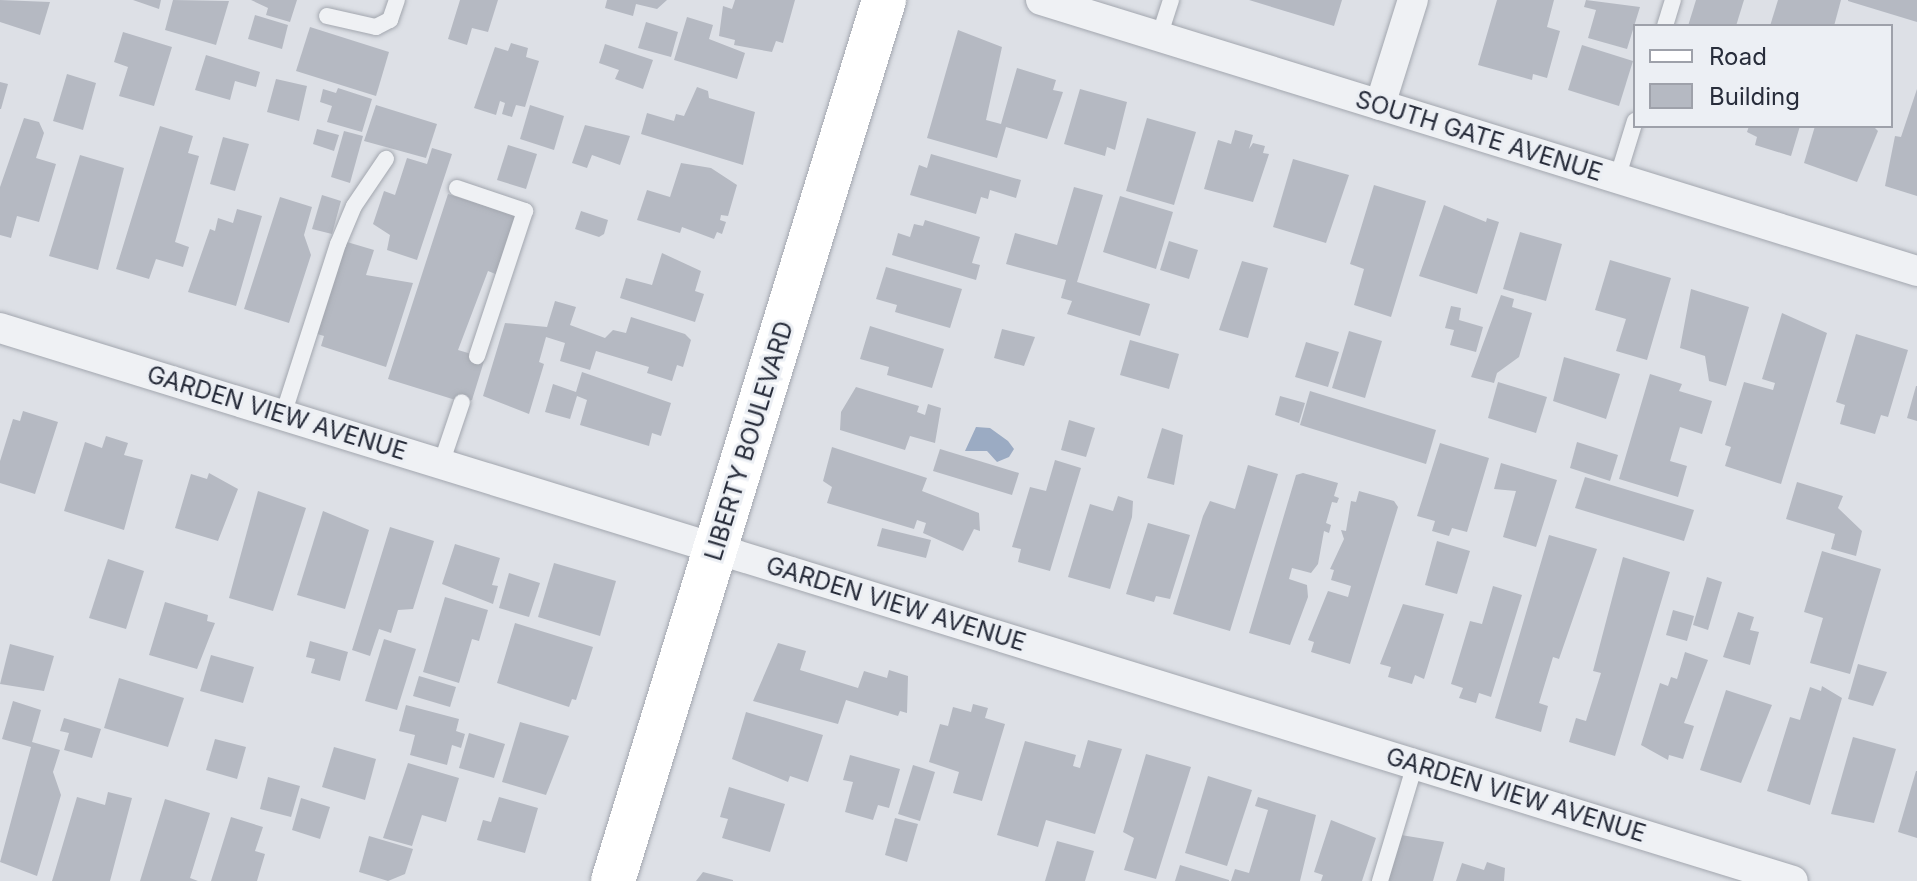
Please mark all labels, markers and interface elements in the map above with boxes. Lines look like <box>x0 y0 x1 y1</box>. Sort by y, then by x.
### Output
legend <box>1633 24 1893 128</box>
text: Road <box>1709 42 1767 71</box>
text: Building <box>1709 82 1800 111</box>
street label: SOUTH GATE AVENUE <box>1352 85 1606 187</box>
street label: LIBERTY BOULEVARD <box>699 318 799 564</box>
street label: GARDEN VIEW AVENUE <box>144 360 410 466</box>
street label: GARDEN VIEW AVENUE <box>763 551 1029 657</box>
street label: GARDEN VIEW AVENUE <box>1383 742 1649 848</box>

